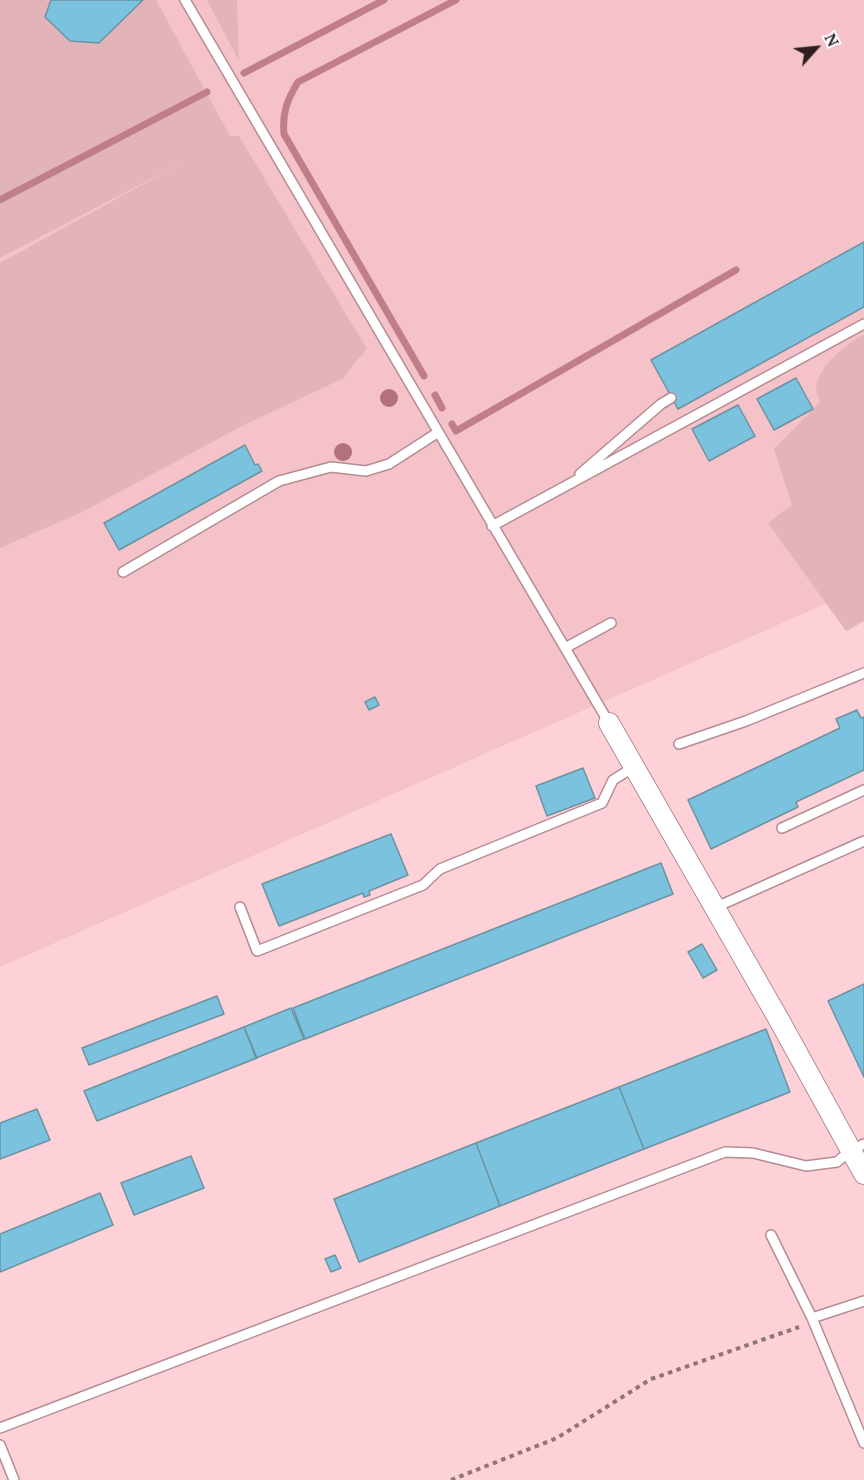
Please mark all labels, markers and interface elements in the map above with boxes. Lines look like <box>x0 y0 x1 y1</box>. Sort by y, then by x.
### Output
north arrow <box>786 18 846 78</box>
text: N <box>819 29 845 50</box>

